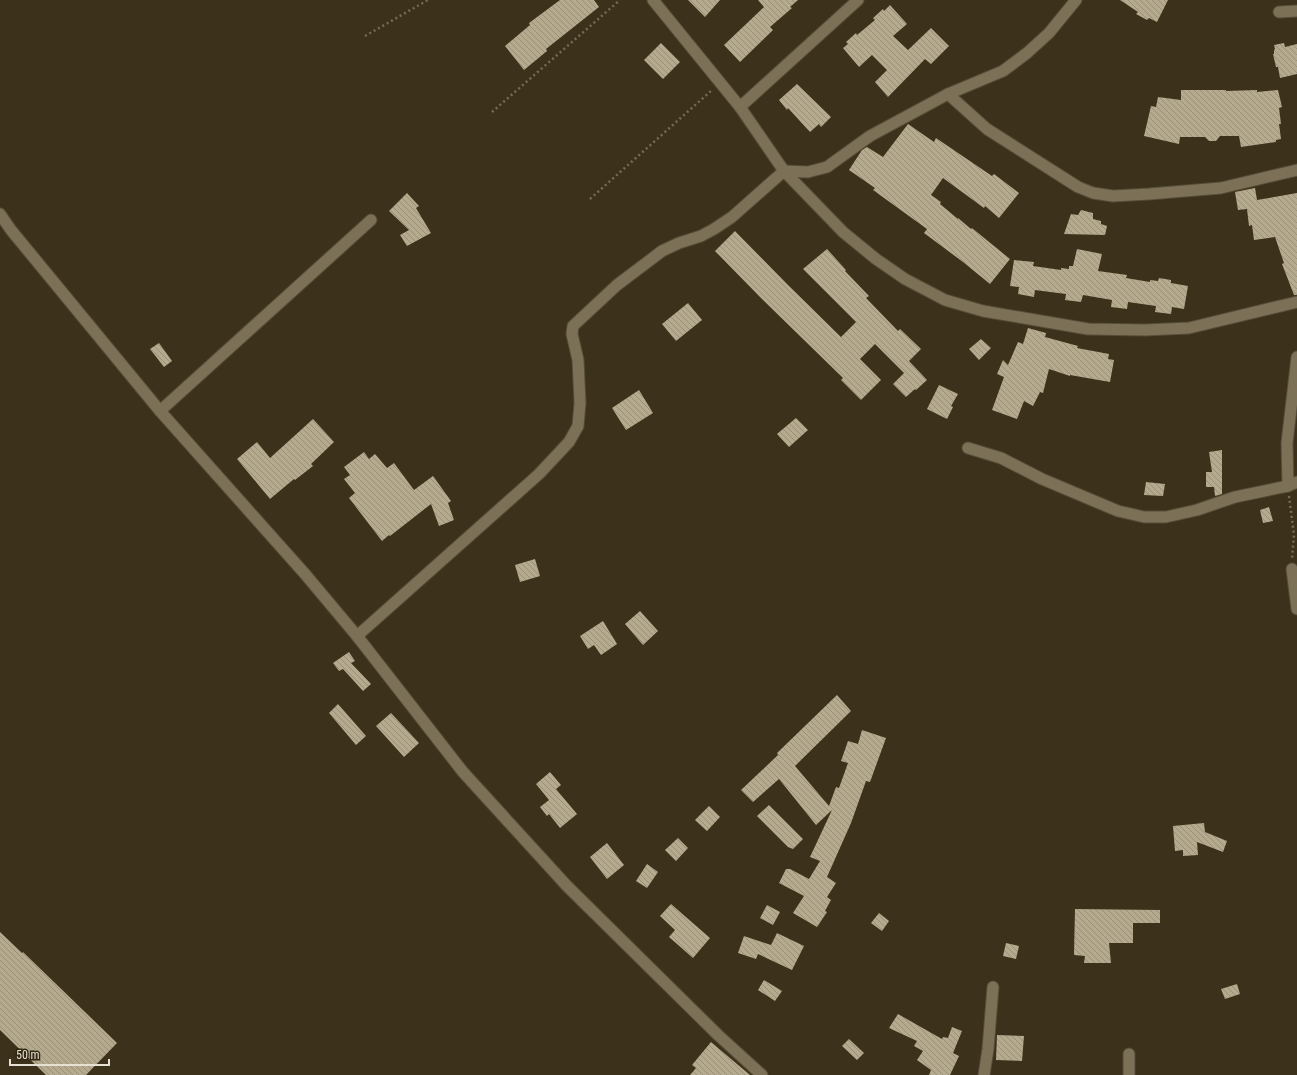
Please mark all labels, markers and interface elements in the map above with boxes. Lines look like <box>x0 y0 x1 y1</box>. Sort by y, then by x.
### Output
scale bar <box>10 1041 109 1067</box>
text: 50 m <box>16 1048 40 1062</box>

